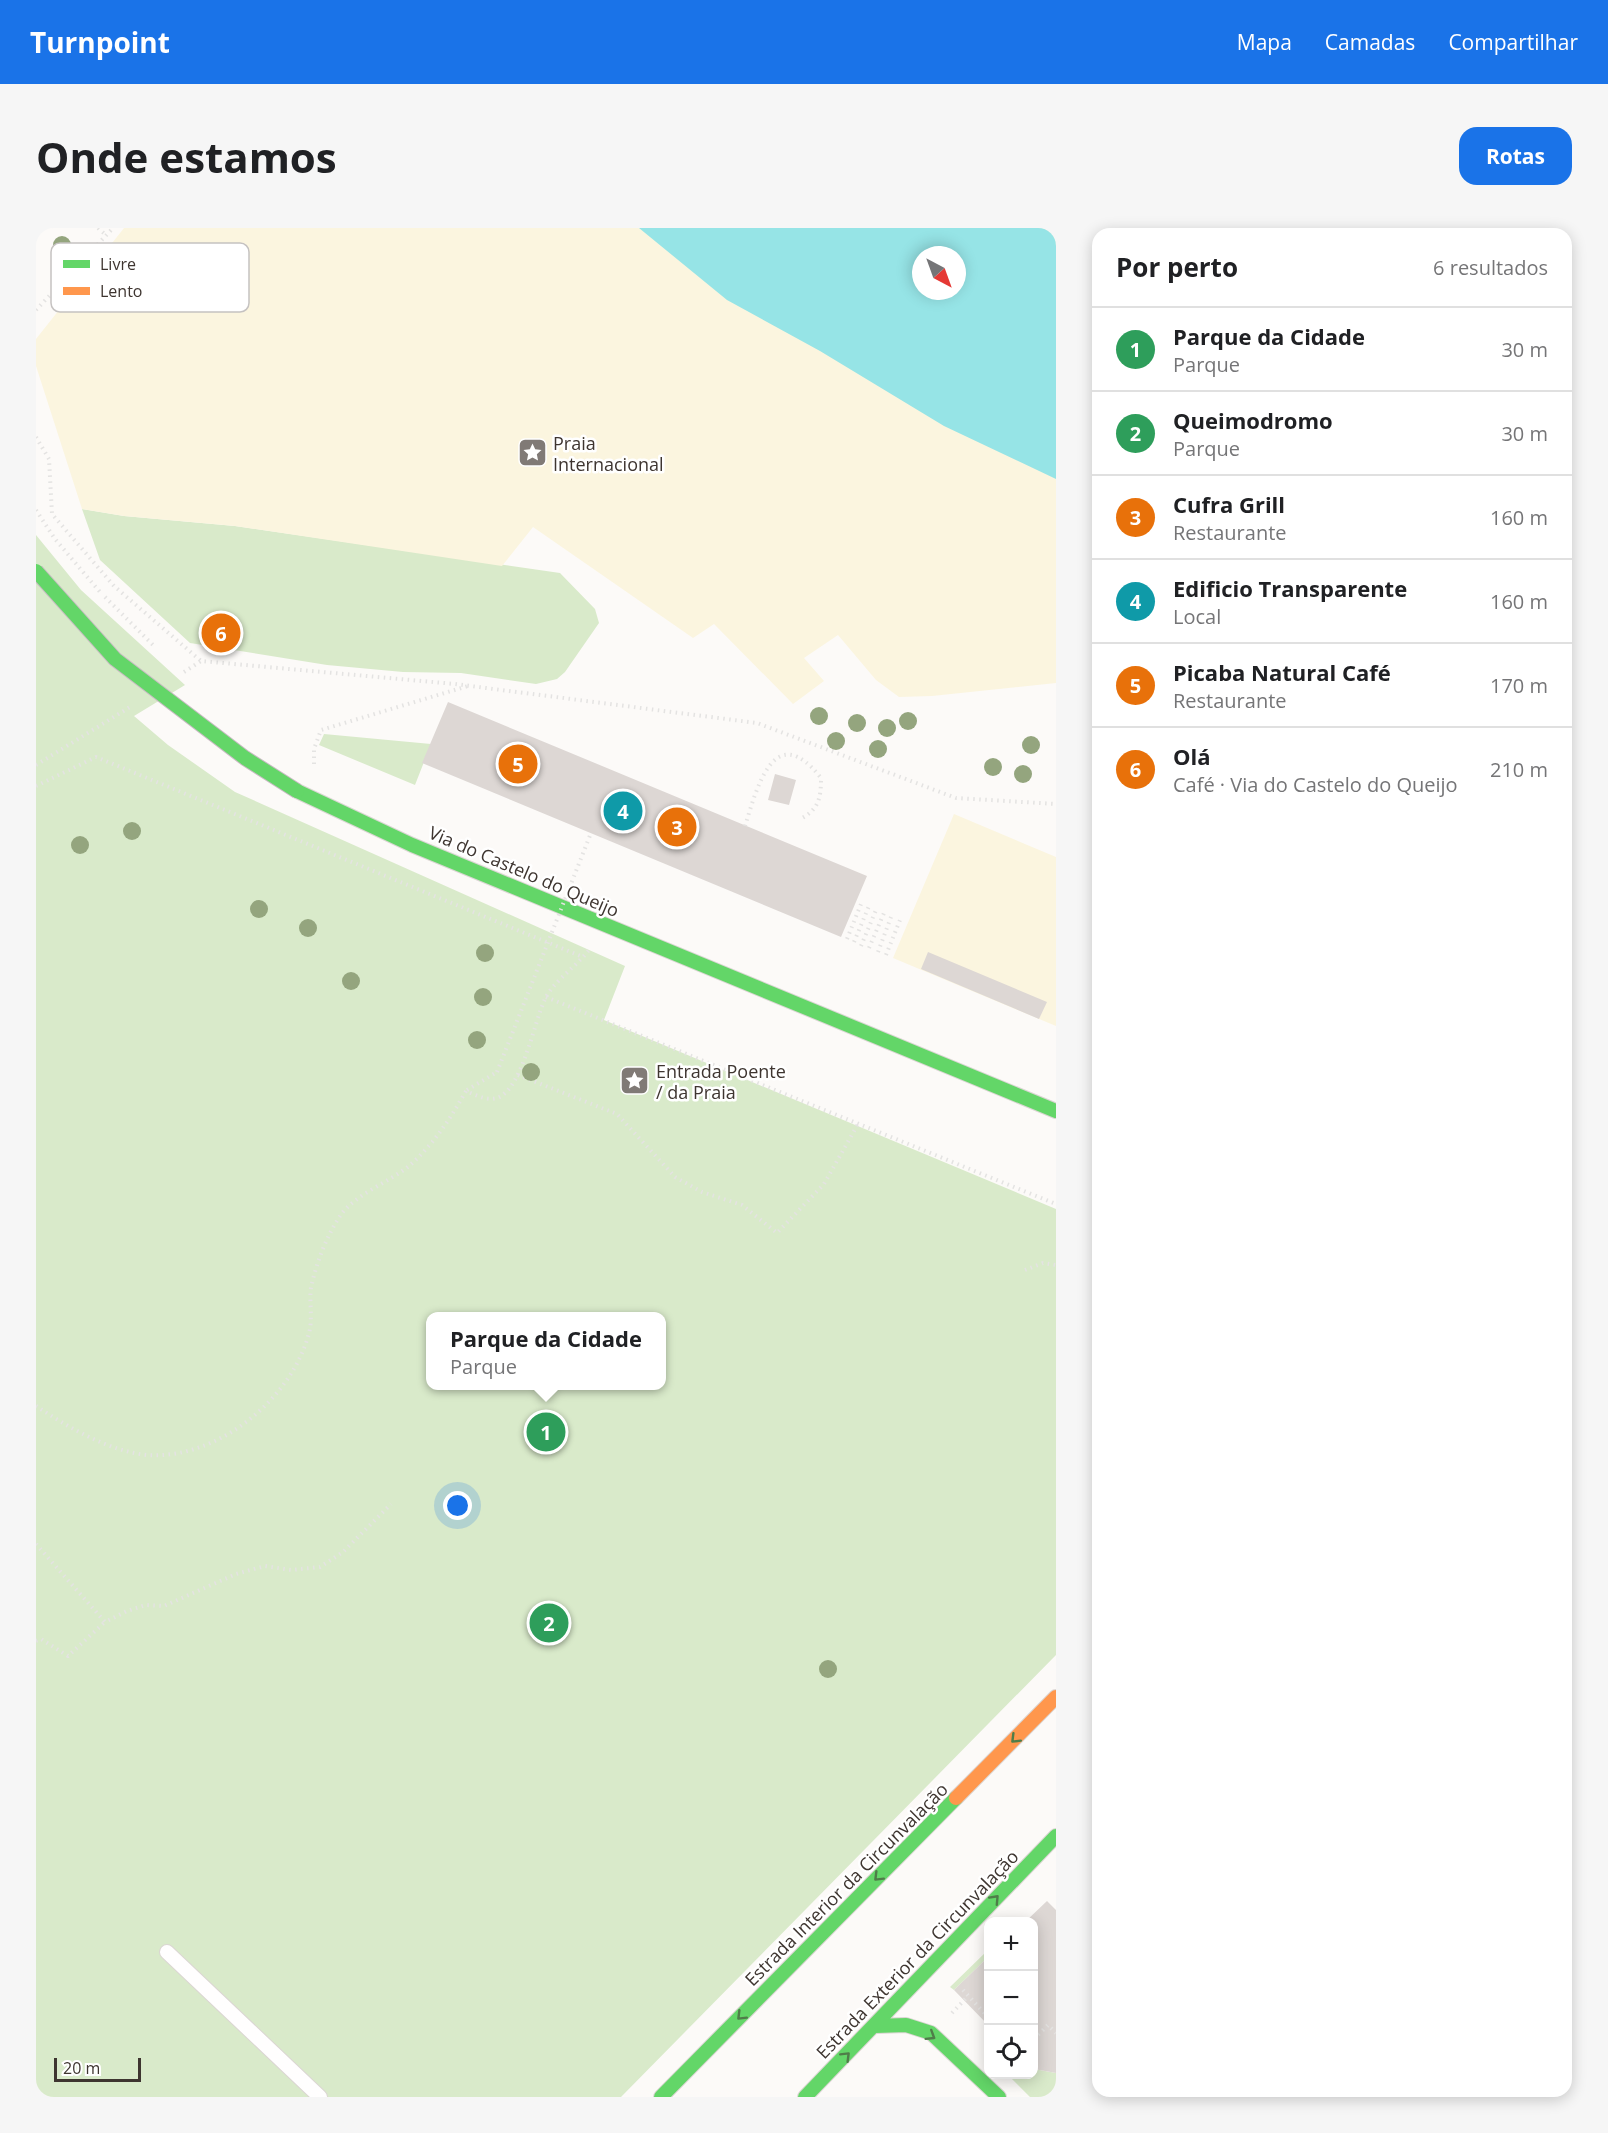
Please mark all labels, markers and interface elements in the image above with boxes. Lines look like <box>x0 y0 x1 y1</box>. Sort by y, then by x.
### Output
text: Turnpoint <box>30 23 170 61</box>
text: Mapa <box>1237 28 1292 56</box>
text: Camadas <box>1325 28 1415 56</box>
text: Compartilhar <box>1448 28 1578 56</box>
button: Rotas <box>1459 127 1572 185</box>
text: Onde estamos <box>36 128 337 185</box>
legend <box>51 243 249 312</box>
north arrow <box>912 246 966 300</box>
text: Por perto <box>1116 249 1238 285</box>
text: Livre <box>100 253 136 275</box>
text: 6 resultados <box>1433 254 1548 281</box>
text: Lento <box>100 280 142 302</box>
text: Parque da Cidade <box>1173 321 1365 351</box>
text: 1 <box>1130 336 1141 363</box>
text: 30 m <box>1501 336 1548 363</box>
text: Parque <box>1173 351 1240 378</box>
text: Queimodromo <box>1173 405 1333 435</box>
text: 2 <box>1130 420 1141 447</box>
text: 30 m <box>1501 420 1548 447</box>
place label: Praia Internacional <box>553 431 664 476</box>
text: Parque <box>1173 435 1240 462</box>
place icon: Praia Internacional <box>516 437 548 469</box>
text: Cufra Grill <box>1173 489 1285 519</box>
text: 3 <box>1130 504 1141 531</box>
text: 160 m <box>1490 504 1548 531</box>
text: Restaurante <box>1173 519 1287 546</box>
text: Edificio Transparente <box>1173 573 1407 603</box>
text: 4 <box>1130 588 1141 615</box>
text: 160 m <box>1490 588 1548 615</box>
text: Local <box>1173 603 1221 630</box>
pin: 6 <box>202 610 240 656</box>
text: Picaba Natural Café <box>1173 657 1391 687</box>
text: 5 <box>1130 672 1141 699</box>
text: 170 m <box>1490 672 1548 699</box>
text: Restaurante <box>1173 687 1287 714</box>
text: Olá <box>1173 741 1211 771</box>
pin: 5 <box>498 742 538 786</box>
text: 6 <box>1130 756 1141 783</box>
text: 210 m <box>1490 756 1548 783</box>
text: Café · Via do Castelo do Queijo <box>1173 771 1458 798</box>
pin: 4 <box>604 788 642 834</box>
pin: 3 <box>658 804 696 850</box>
street label: Via do Castelo do Queijo <box>425 820 623 922</box>
place label: Entrada Poente / da Praia <box>656 1059 786 1104</box>
place icon: Entrada Poente / da Praia <box>619 1065 651 1097</box>
popup <box>426 1312 666 1390</box>
text: Parque da Cidade <box>450 1323 642 1353</box>
text: Parque <box>450 1353 517 1380</box>
pin: 1 <box>526 1410 566 1454</box>
your location <box>443 1491 472 1520</box>
pin: 2 <box>530 1600 568 1646</box>
one-way arrow <box>1011 1732 1022 1742</box>
street label: Estrada Interior da Circunvalação <box>739 1777 953 1991</box>
street label: Estrada Exterior da Circunvalação <box>811 1844 1023 2064</box>
one-way arrow <box>874 1870 885 1881</box>
one-way arrow <box>988 1896 999 1906</box>
map controls <box>984 1917 1038 2079</box>
button: + <box>984 1917 1038 1971</box>
button: − <box>984 1971 1038 2025</box>
one-way arrow <box>737 2010 748 2020</box>
button: locate <box>984 2025 1038 2079</box>
one-way arrow <box>925 2028 935 2040</box>
one-way arrow <box>838 2052 849 2063</box>
scale bar <box>54 2055 141 2082</box>
text: 20 m <box>63 2057 100 2079</box>

